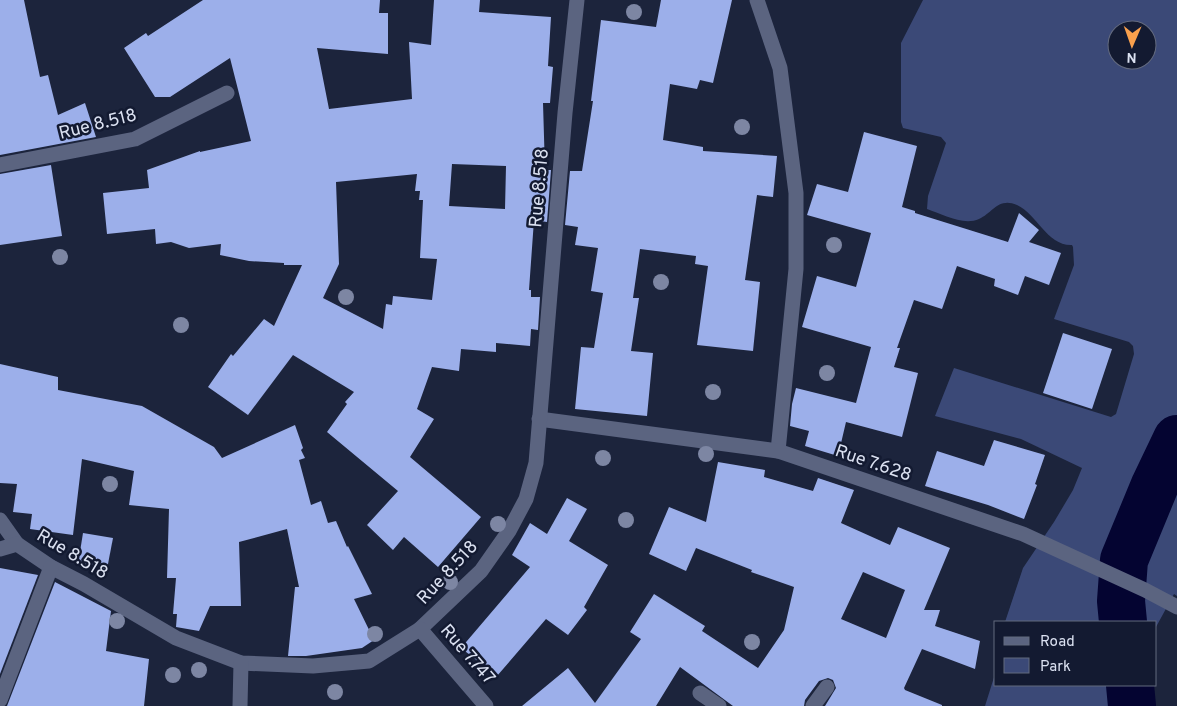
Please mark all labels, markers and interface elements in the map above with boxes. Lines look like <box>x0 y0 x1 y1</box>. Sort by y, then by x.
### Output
north arrow <box>1107 20 1157 70</box>
text: N <box>1126 48 1137 65</box>
street label: Rue 8.518 <box>57 104 139 146</box>
street label: Rue 8.518 <box>525 147 555 229</box>
street label: Rue 7.628 <box>832 440 914 488</box>
street label: Rue 8.518 <box>32 525 112 585</box>
street label: Rue 8.518 <box>412 536 484 610</box>
street label: Rue 7.747 <box>434 620 500 690</box>
legend <box>994 621 1157 686</box>
text: Road <box>1040 633 1075 652</box>
text: Park <box>1040 658 1071 677</box>

